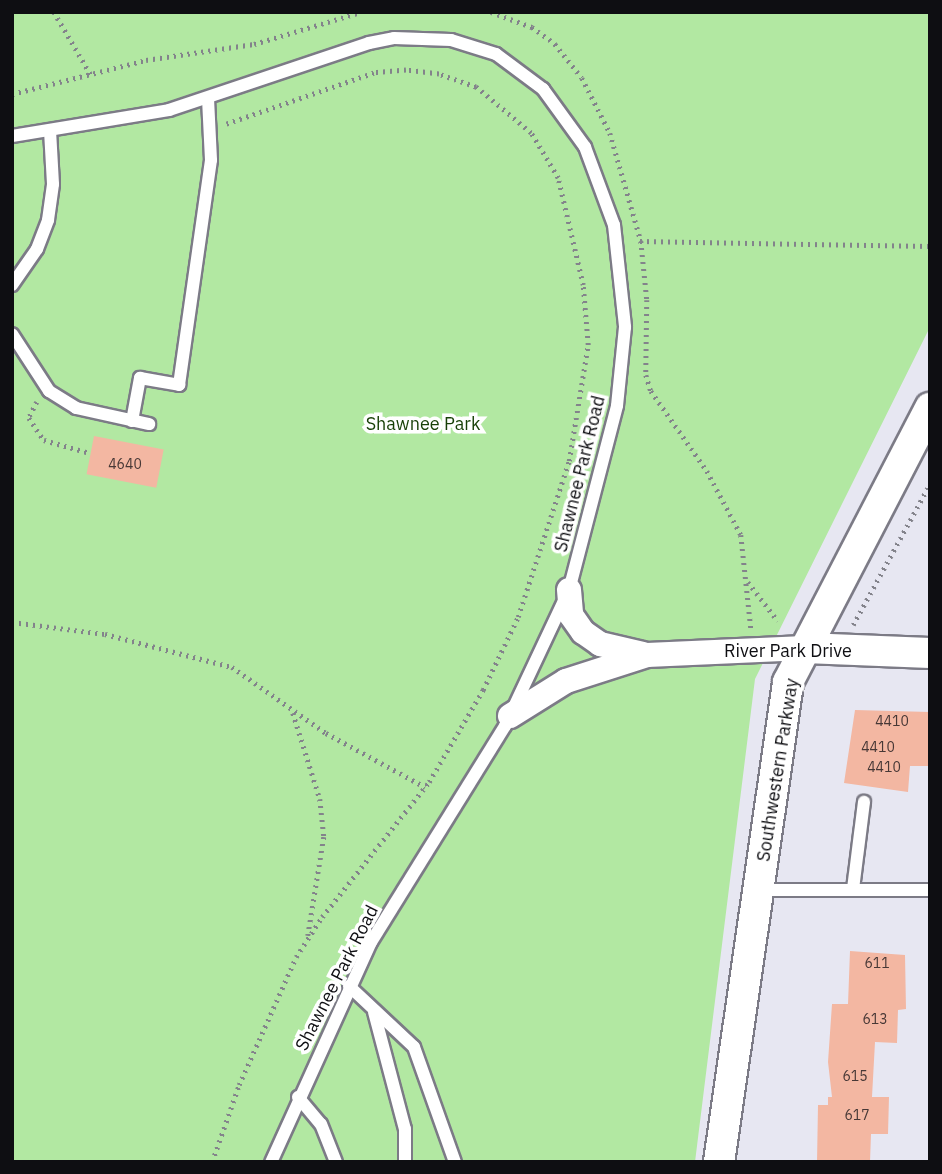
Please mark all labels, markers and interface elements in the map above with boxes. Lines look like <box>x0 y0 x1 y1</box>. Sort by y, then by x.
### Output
street label: Shawnee Park Road <box>550 394 610 554</box>
park label: Shawnee Park <box>366 413 480 435</box>
house number: 4640 <box>108 456 142 472</box>
street label: River Park Drive <box>724 640 852 662</box>
street label: Southwestern Parkway <box>753 677 803 863</box>
house number: 4410 <box>875 713 909 729</box>
house number: 4410 <box>861 739 895 755</box>
house number: 4410 <box>867 759 901 775</box>
street label: Shawnee Park Road <box>291 902 383 1054</box>
house number: 611 <box>864 955 890 971</box>
house number: 613 <box>862 1011 888 1027</box>
house number: 615 <box>842 1068 868 1084</box>
house number: 617 <box>844 1107 870 1123</box>

